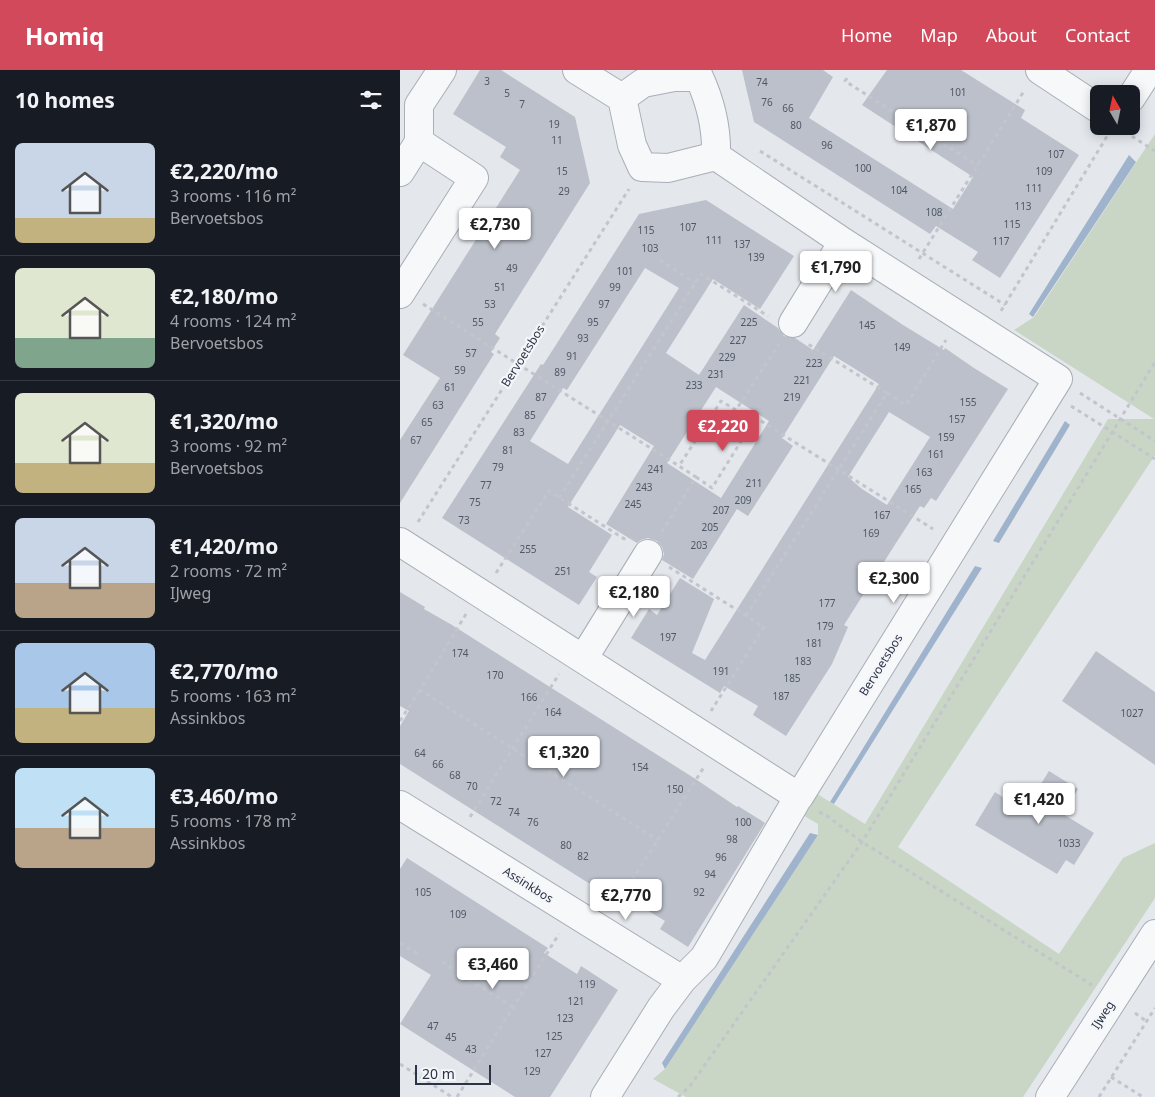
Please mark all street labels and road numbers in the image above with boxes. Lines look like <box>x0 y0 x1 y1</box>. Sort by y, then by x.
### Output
street label: Bervoetsbos <box>497 321 548 390</box>
street label: Bervoetsbos <box>855 630 906 699</box>
street label: Assinkbos <box>500 862 557 907</box>
street label: IJweg <box>1087 997 1118 1032</box>

